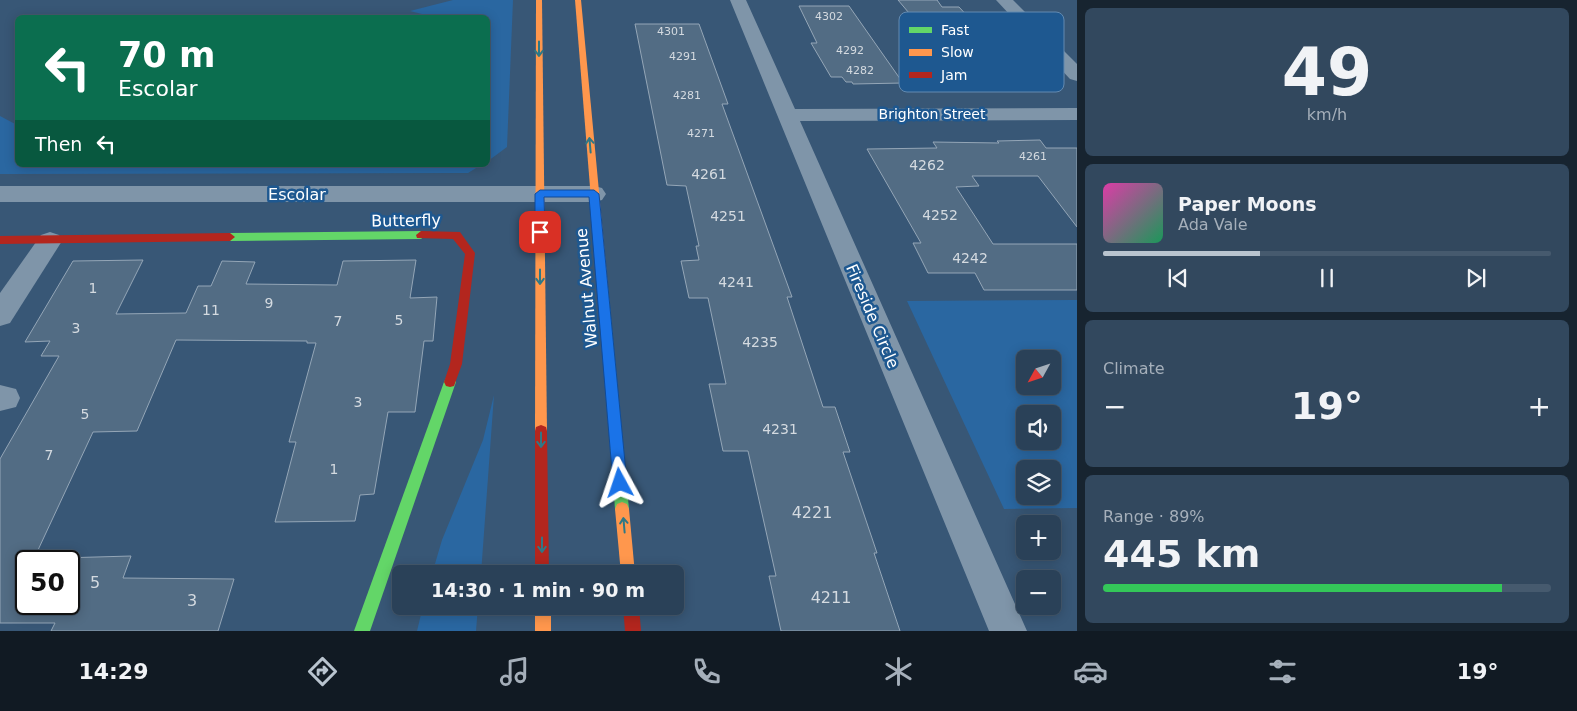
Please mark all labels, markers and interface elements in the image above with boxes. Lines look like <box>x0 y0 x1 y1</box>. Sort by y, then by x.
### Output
house number: 4302 <box>815 10 843 23</box>
legend <box>899 12 1064 92</box>
text: Fast <box>941 22 970 38</box>
house number: 4301 <box>657 25 685 38</box>
icon: left <box>35 35 100 100</box>
text: 70 m <box>118 35 215 75</box>
text: 49 <box>1282 35 1372 110</box>
one-way arrow <box>534 40 544 56</box>
house number: 4292 <box>836 44 864 57</box>
text: Slow <box>941 44 974 60</box>
house number: 4291 <box>669 50 697 63</box>
house number: 4282 <box>846 64 874 77</box>
text: Jam <box>940 67 967 83</box>
text: Escolar <box>118 76 198 101</box>
house number: 4281 <box>673 89 701 102</box>
text: km/h <box>1307 105 1347 124</box>
street label: Brighton Street <box>879 106 986 122</box>
house number: 4271 <box>687 127 715 140</box>
icon: left <box>92 130 120 158</box>
text: Then <box>35 133 82 155</box>
one-way arrow <box>585 137 595 153</box>
house number: 4261 <box>1019 150 1047 163</box>
house number: 4262 <box>909 157 945 173</box>
house number: 4261 <box>691 166 727 182</box>
street label: Escolar <box>268 185 326 204</box>
text: Paper Moons <box>1178 193 1317 215</box>
house number: 4252 <box>922 207 958 223</box>
house number: 4251 <box>710 208 746 224</box>
street label: Butterfly <box>371 210 441 231</box>
pin <box>519 211 561 253</box>
text: Ada Vale <box>1178 215 1248 234</box>
icon: arrive <box>526 218 554 246</box>
street label: Walnut Avenue <box>572 227 601 349</box>
house number: 4242 <box>952 250 988 266</box>
street label: Fireside Circle <box>842 261 903 371</box>
icon: previous <box>1164 264 1192 292</box>
icon: pause <box>1313 264 1341 292</box>
icon: next <box>1462 264 1490 292</box>
one-way arrow <box>535 269 545 285</box>
house number: 4241 <box>718 274 754 290</box>
house number: 1 <box>89 280 97 296</box>
house number: 9 <box>265 295 273 311</box>
house number: 11 <box>202 302 220 318</box>
house number: 5 <box>395 312 403 328</box>
house number: 7 <box>334 313 342 329</box>
house number: 3 <box>72 320 80 336</box>
house number: 4235 <box>742 334 778 350</box>
north arrow <box>1016 350 1061 395</box>
map controls <box>1016 350 1061 615</box>
text: Climate <box>1103 359 1165 378</box>
text: 19° <box>1291 384 1363 428</box>
text: − <box>1103 390 1126 423</box>
text: + <box>1528 390 1551 423</box>
house number: 3 <box>354 394 362 410</box>
button: sound <box>1016 405 1061 450</box>
house number: 5 <box>81 406 89 422</box>
house number: 4231 <box>762 421 798 437</box>
one-way arrow <box>536 432 546 448</box>
house number: 7 <box>45 447 53 463</box>
position arrow <box>593 456 645 508</box>
button: layers <box>1016 460 1061 505</box>
house number: 1 <box>330 461 338 477</box>
house number: 4221 <box>792 503 832 522</box>
text: Range · 89% <box>1103 507 1205 526</box>
button: + <box>1016 515 1061 560</box>
one-way arrow <box>619 517 629 533</box>
text: 445 km <box>1103 532 1260 576</box>
one-way arrow <box>537 536 547 553</box>
speed limit sign: 50 <box>15 550 80 615</box>
button: − <box>1016 570 1061 615</box>
house number: 5 <box>90 573 100 592</box>
text: 14:30 · 1 min · 90 m <box>431 579 645 601</box>
house number: 4211 <box>811 588 851 607</box>
house number: 3 <box>187 591 197 610</box>
icon: directions <box>305 654 340 689</box>
icon: music <box>497 654 532 689</box>
icon: phone <box>689 654 724 689</box>
icon: climate <box>881 654 916 689</box>
icon: car <box>1073 654 1108 689</box>
icon: filters <box>1265 654 1300 689</box>
text: 14:29 <box>78 659 148 684</box>
text: 19° <box>1457 659 1498 684</box>

